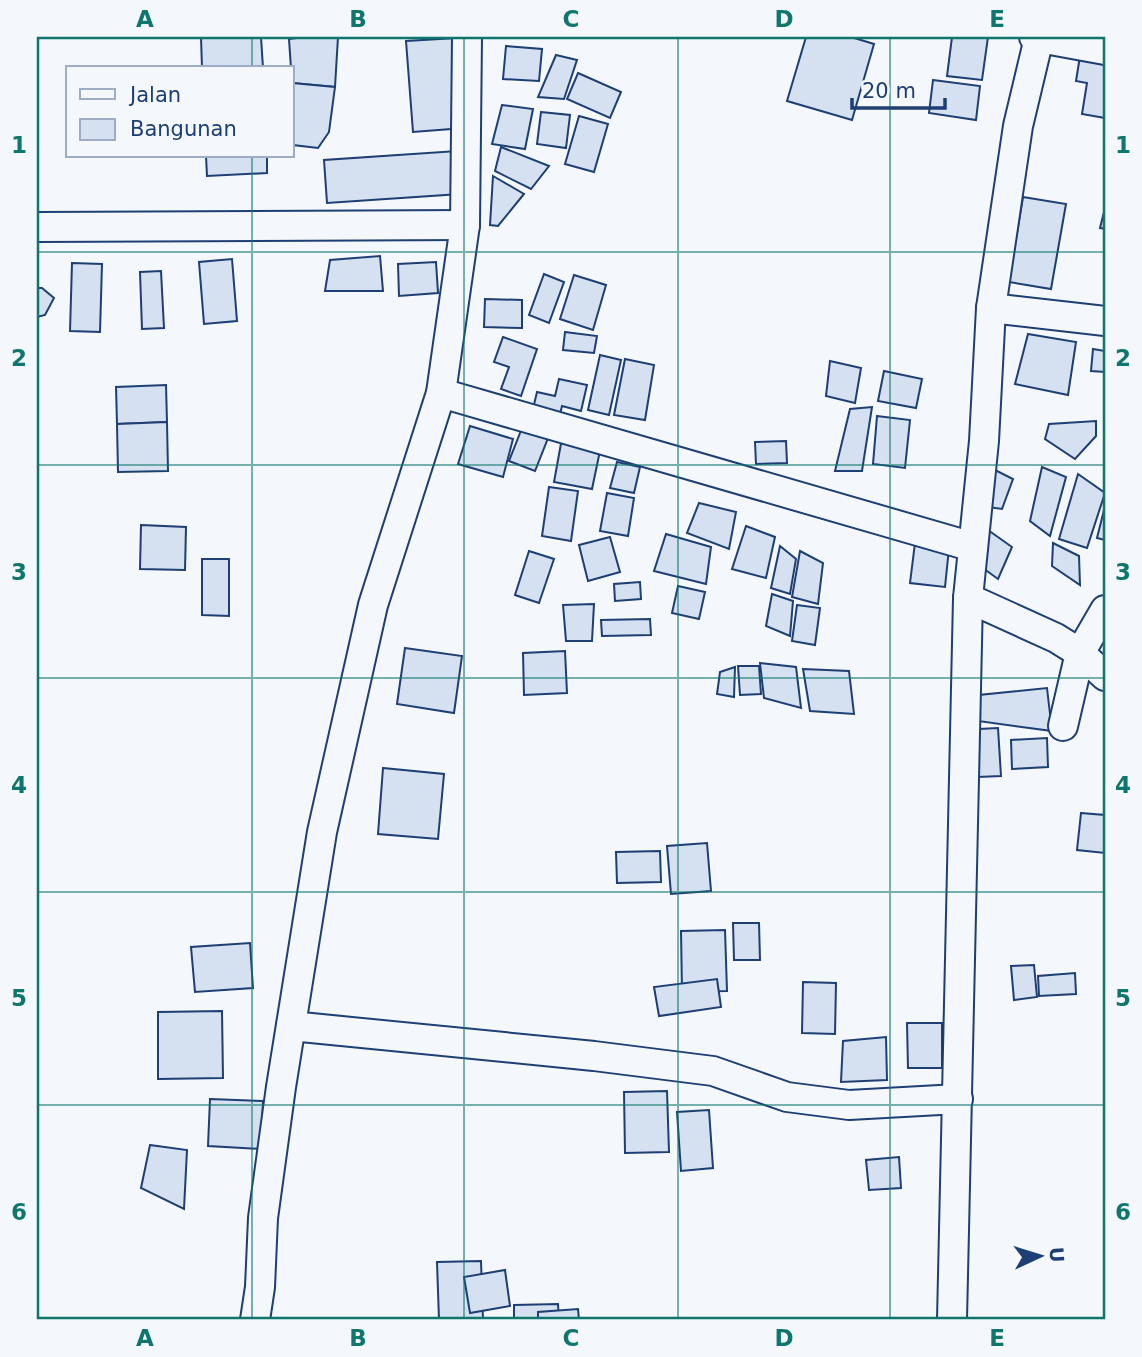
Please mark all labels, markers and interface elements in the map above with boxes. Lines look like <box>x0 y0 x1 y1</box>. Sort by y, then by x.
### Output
text: A <box>136 6 154 32</box>
text: B <box>349 6 367 32</box>
text: C <box>563 6 579 32</box>
text: D <box>774 6 794 32</box>
text: E <box>989 6 1005 32</box>
legend <box>66 66 294 158</box>
scale bar <box>852 66 944 110</box>
text: 20 m <box>862 79 916 103</box>
text: Jalan <box>128 83 181 107</box>
text: Bangunan <box>130 117 237 141</box>
text: 1 <box>11 132 27 158</box>
text: 1 <box>1115 132 1131 158</box>
text: 2 <box>11 345 27 371</box>
text: 2 <box>1115 345 1131 371</box>
text: 3 <box>11 559 27 585</box>
text: 3 <box>1115 559 1131 585</box>
text: 4 <box>11 772 27 798</box>
text: 4 <box>1115 772 1131 798</box>
text: 5 <box>11 985 27 1011</box>
text: 5 <box>1115 985 1131 1011</box>
text: 6 <box>11 1199 27 1225</box>
text: 6 <box>1115 1199 1131 1225</box>
north arrow <box>1006 1220 1076 1290</box>
text: U <box>1045 1246 1068 1263</box>
text: A <box>136 1325 154 1351</box>
text: B <box>349 1325 367 1351</box>
text: C <box>563 1325 579 1351</box>
text: D <box>774 1325 794 1351</box>
text: E <box>989 1325 1005 1351</box>

